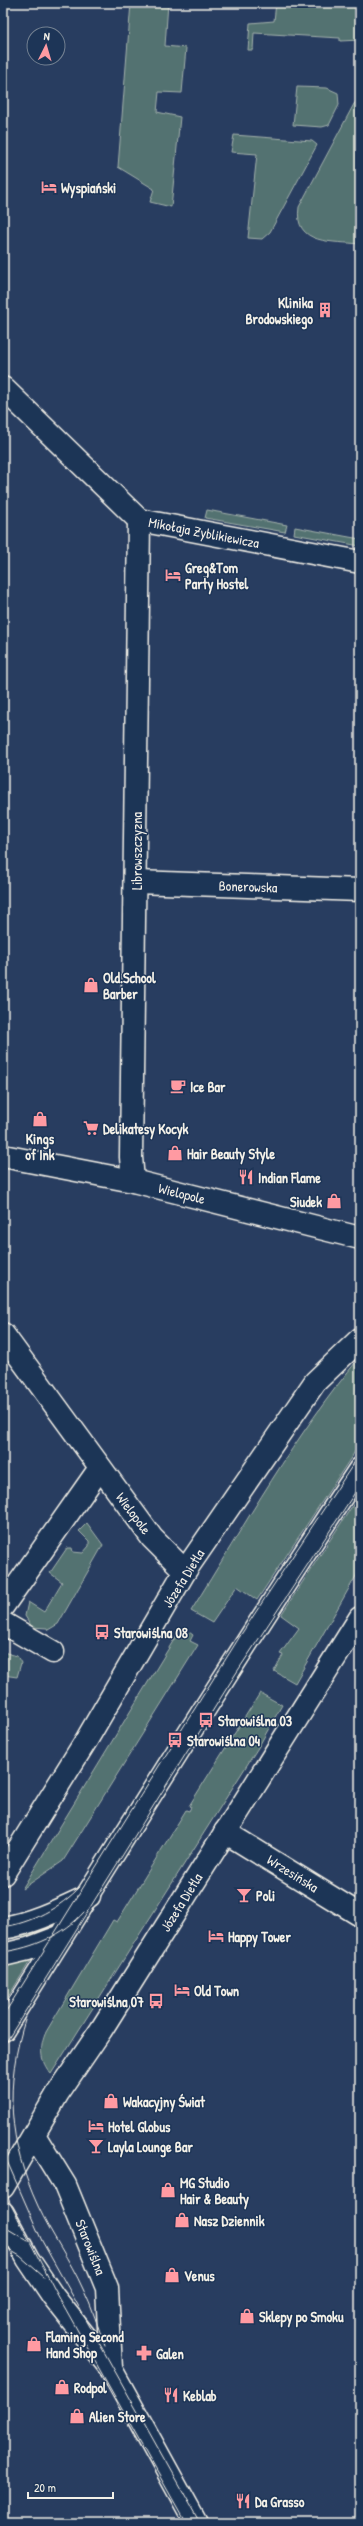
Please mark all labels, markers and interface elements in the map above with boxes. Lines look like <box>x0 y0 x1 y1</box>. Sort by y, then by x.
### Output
north arrow <box>26 26 66 66</box>
text: N <box>43 29 51 43</box>
hotel icon: Wyspiański <box>40 178 58 196</box>
place label: Wyspiański <box>61 178 116 199</box>
place label: Klinika Brodowskiego <box>246 293 314 330</box>
building icon: Klinika Brodowskiego <box>316 301 334 319</box>
street label: Mikołaja Zyblikiewicza <box>147 512 261 553</box>
place label: Greg&Tom Party Hostel <box>185 558 249 595</box>
hotel icon: Greg&Tom Party Hostel <box>164 566 182 584</box>
street label: Librowszczyzna <box>127 811 147 890</box>
street label: Bonerowska <box>218 875 278 897</box>
place label: Old.School Barber <box>103 968 156 1003</box>
shop icon: Old.School Barber <box>82 976 100 994</box>
cafe icon: Ice Bar <box>169 1077 187 1095</box>
place label: Ice Bar <box>190 1077 226 1096</box>
shop icon: Kings of Ink <box>31 1110 49 1128</box>
supermarket icon: Delikatesy Kocyk <box>82 1119 100 1137</box>
place label: Delikatesy Kocyk <box>103 1119 189 1140</box>
place label: Kings of Ink <box>25 1129 55 1164</box>
shop icon: Hair Beauty Style <box>166 1144 184 1162</box>
place label: Hair Beauty Style <box>187 1144 275 1165</box>
restaurant icon: Indian Flame <box>237 1168 255 1186</box>
place label: Indian Flame <box>258 1168 321 1187</box>
street label: Wielopole <box>156 1178 208 1209</box>
place label: Siudek <box>290 1192 322 1211</box>
shop icon: Siudek <box>325 1192 343 1210</box>
street label: Wielopole <box>111 1488 156 1539</box>
street label: Józefa Dietla <box>158 1545 209 1611</box>
bus stop icon: Starowiślna 08 <box>93 1623 111 1641</box>
place label: Starowiślna 08 <box>114 1623 188 1642</box>
bus stop icon: Starowiślna 03 <box>197 1711 215 1729</box>
place label: Starowiślna 03 <box>218 1711 293 1730</box>
bus stop icon: Starowiślna 04 <box>166 1731 184 1749</box>
place label: Starowiślna 04 <box>187 1731 261 1750</box>
street label: Wrzesińska <box>264 1850 323 1896</box>
street label: Józefa Dietla <box>156 1869 207 1935</box>
bar icon: Poli <box>235 1886 253 1904</box>
place label: Poli <box>256 1886 275 1905</box>
hotel icon: Happy Tower <box>207 1927 225 1945</box>
place label: Happy Tower <box>228 1927 291 1948</box>
hotel icon: Old Town <box>173 1981 191 1999</box>
place label: Old Town <box>194 1981 239 2000</box>
place label: Starowiślna 07 <box>69 1992 144 2011</box>
bus stop icon: Starowiślna 07 <box>147 1992 165 2010</box>
shop icon: Wakacyjny Świat <box>102 2092 120 2110</box>
place label: Wakacyjny Świat <box>123 2092 206 2113</box>
hotel icon: Hotel Globus <box>87 2117 105 2135</box>
place label: Hotel Globus <box>108 2117 171 2136</box>
bar icon: Layla Lounge Bar <box>87 2137 105 2155</box>
place label: Layla Lounge Bar <box>108 2137 193 2158</box>
place label: MG Studio Hair & Beauty <box>180 2173 249 2210</box>
shop icon: MG Studio Hair & Beauty <box>159 2181 177 2199</box>
shop icon: Nasz Dziennik <box>173 2211 191 2229</box>
place label: Nasz Dziennik <box>194 2211 265 2230</box>
street label: Starowiślna <box>71 2216 111 2278</box>
shop icon: Venus <box>163 2266 181 2284</box>
place label: Venus <box>184 2266 215 2285</box>
shop icon: Sklepy po Smoku <box>238 2307 256 2325</box>
place label: Sklepy po Smoku <box>259 2307 344 2328</box>
place label: Flaming Second Hand Shop <box>45 2327 124 2364</box>
shop icon: Flaming Second Hand Shop <box>25 2335 43 2353</box>
pharmacy icon: Galen <box>135 2344 153 2362</box>
place label: Galen <box>156 2344 184 2363</box>
shop icon: Rodpol <box>53 2378 71 2396</box>
place label: Rodpol <box>74 2378 107 2399</box>
restaurant icon: Keblab <box>162 2386 180 2404</box>
place label: Keblab <box>183 2386 217 2405</box>
shop icon: Alien Store <box>68 2407 86 2425</box>
place label: Alien Store <box>89 2407 146 2426</box>
scale bar <box>28 2474 113 2500</box>
text: 20 m <box>34 2479 56 2496</box>
restaurant icon: Da Grasso <box>234 2492 252 2510</box>
place label: Da Grasso <box>255 2492 305 2511</box>

